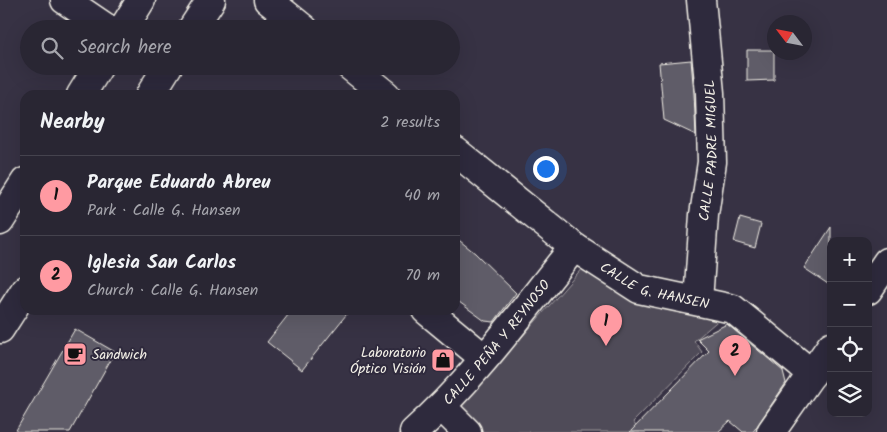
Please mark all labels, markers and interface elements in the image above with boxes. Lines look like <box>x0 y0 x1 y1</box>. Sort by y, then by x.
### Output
north arrow <box>767 15 812 60</box>
search box <box>20 20 460 75</box>
text: Search here <box>78 33 172 63</box>
icon: search <box>38 34 66 62</box>
street label: CALLE PADRE MIGUEL <box>694 79 724 222</box>
text: Nearby <box>40 106 105 139</box>
text: 2 results <box>380 110 440 135</box>
your location <box>533 156 559 182</box>
text: Parque Eduardo Abreu <box>87 168 271 198</box>
text: 1 <box>54 183 58 208</box>
text: 40 m <box>404 183 440 208</box>
text: Park · Calle G. Hansen <box>87 198 240 223</box>
map controls <box>827 237 872 417</box>
button: + <box>827 237 872 282</box>
text: Iglesia San Carlos <box>87 248 236 278</box>
street label: CALLE G. HANSEN <box>595 257 712 316</box>
text: 2 <box>51 263 61 288</box>
text: 70 m <box>405 263 440 288</box>
street label: CALLE PEÑA Y REYNOSO <box>438 275 556 411</box>
text: Church · Calle G. Hansen <box>87 278 258 303</box>
button: − <box>827 282 872 327</box>
pin: 1 <box>590 305 622 346</box>
button: locate <box>827 327 872 372</box>
pin: 2 <box>719 335 751 376</box>
cafe icon: Sandwich <box>62 341 88 367</box>
place label: Laboratorio Óptico Visión <box>350 342 426 380</box>
place label: Sandwich <box>92 344 147 366</box>
shop icon: Laboratorio Óptico Visión <box>430 347 456 373</box>
button: layers <box>827 372 872 417</box>

